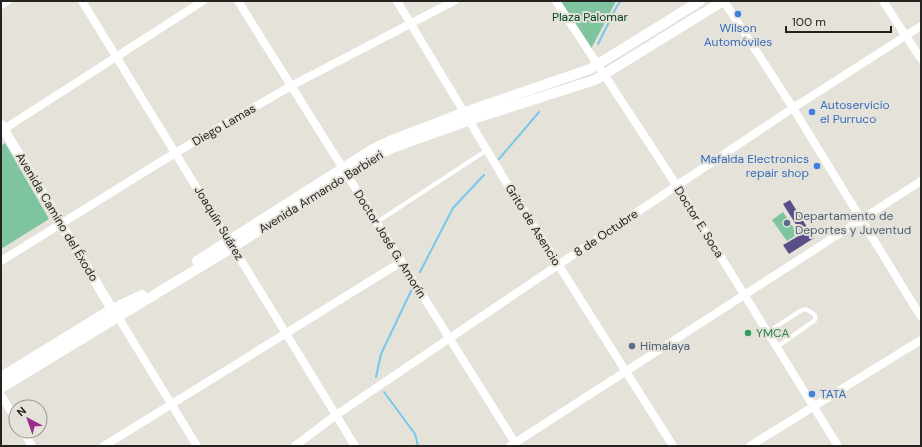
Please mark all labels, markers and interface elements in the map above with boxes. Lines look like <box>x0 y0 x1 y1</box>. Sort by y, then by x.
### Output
scale bar <box>786 8 891 34</box>
park label: Plaza Palomar <box>552 9 629 25</box>
marker: Wilson Automóviles <box>733 9 743 19</box>
text: 100 m <box>792 14 826 30</box>
place label: Wilson Automóviles <box>704 20 772 50</box>
place label: Autoservicio el Purruco <box>820 97 890 127</box>
street label: Diego Lamas <box>189 100 259 150</box>
marker: Autoservicio el Purruco <box>807 107 817 117</box>
street label: Avenida Armando Barbieri <box>256 147 387 237</box>
street label: Avenida Camino del Éxodo <box>12 150 102 284</box>
place label: Mafalda Electronics repair shop <box>700 151 809 181</box>
marker: Mafalda Electronics repair shop <box>812 161 822 171</box>
street label: Grito de Asencio <box>501 181 565 269</box>
street label: Joaquín Suárez <box>191 183 247 263</box>
street label: Doctor E. Soca <box>671 183 727 261</box>
street label: Doctor José G. Amorín <box>350 187 430 301</box>
street label: 8 de Octubre <box>571 206 641 260</box>
place label: Departamento de Deportes y Juventud <box>795 208 911 238</box>
marker: Departamento de Deportes y Juventud <box>782 218 792 228</box>
place label: YMCA <box>756 325 789 341</box>
marker: YMCA <box>743 328 753 338</box>
place label: Himalaya <box>640 338 690 354</box>
marker: Himalaya <box>627 341 637 351</box>
place label: TATA <box>820 386 847 402</box>
marker: TATA <box>807 389 817 399</box>
north arrow <box>8 399 48 439</box>
text: N <box>14 404 29 419</box>

